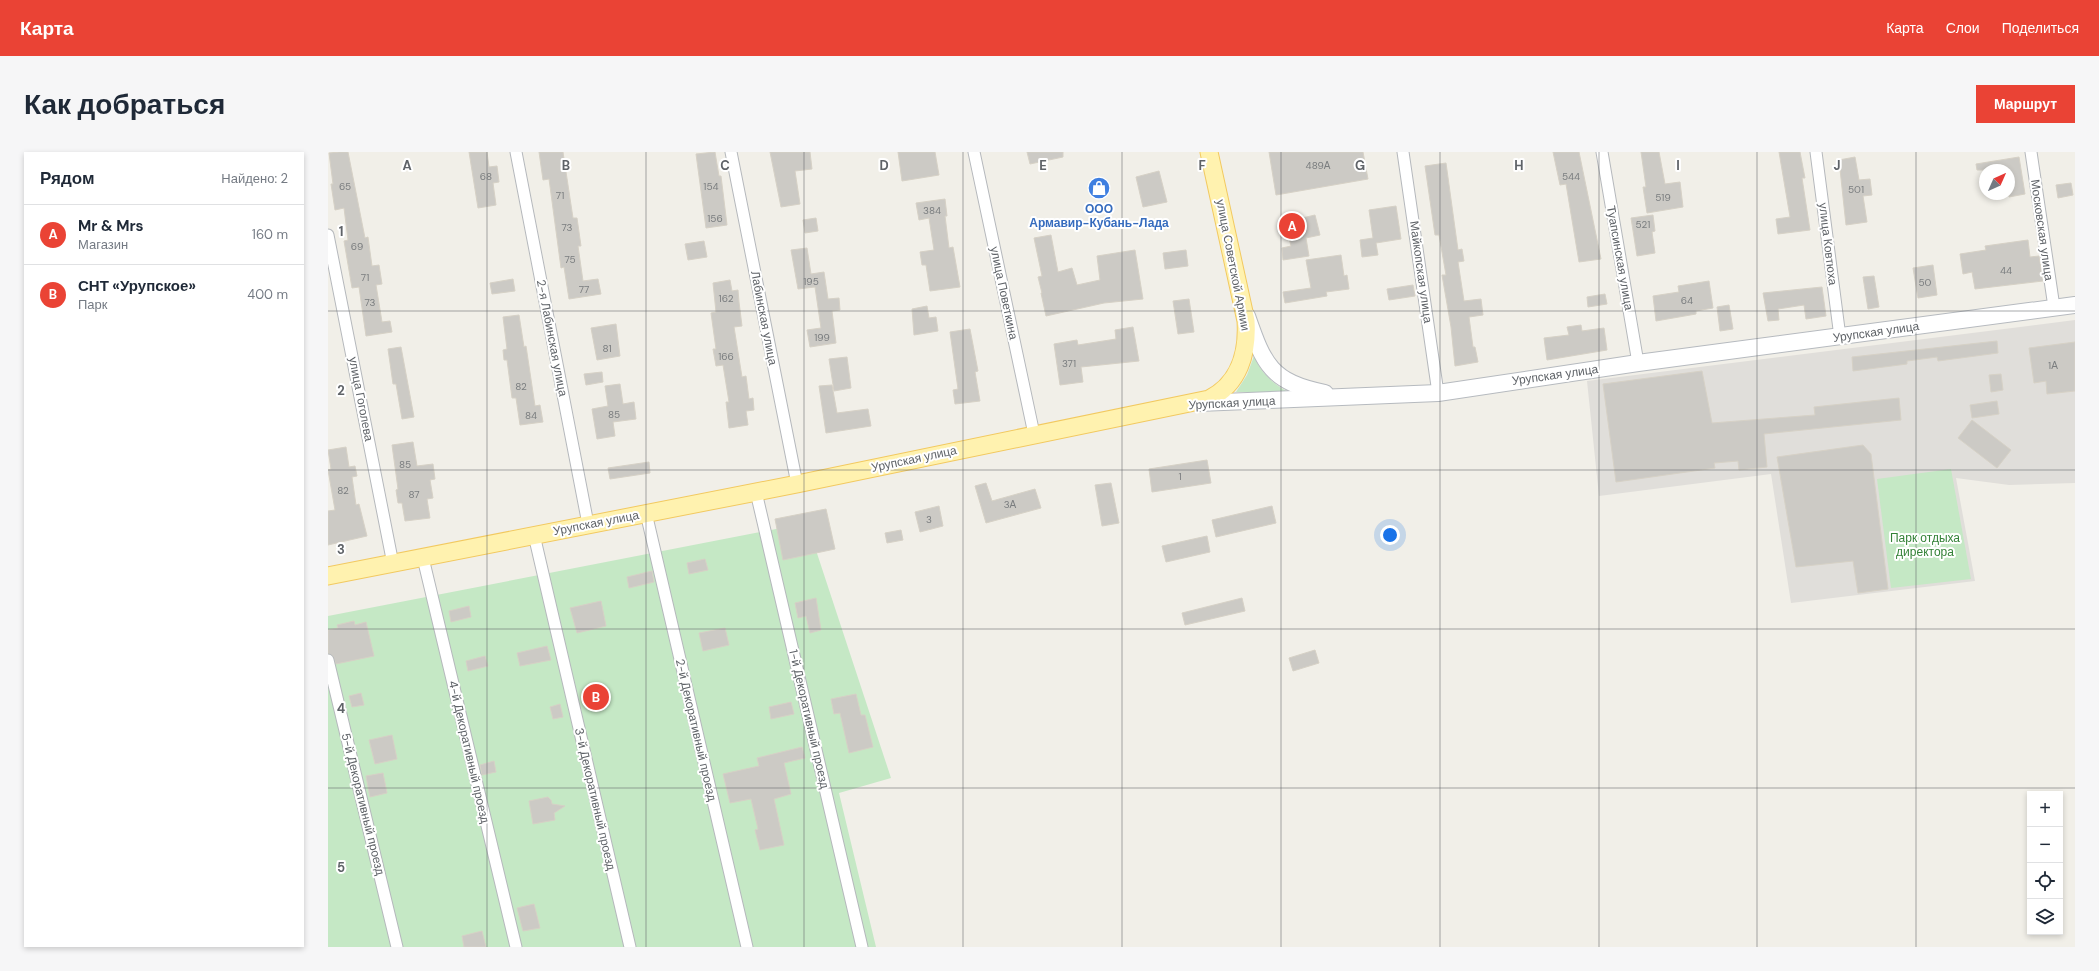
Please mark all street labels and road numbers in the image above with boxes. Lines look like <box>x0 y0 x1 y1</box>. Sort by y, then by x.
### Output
street label: Московская улица <box>2027 178 2057 282</box>
street label: улица Советской Армии <box>1212 198 1254 332</box>
street label: улица Ковтюха <box>1815 202 1841 286</box>
street label: Туапсинская улица <box>1603 204 1637 312</box>
street label: Майкопская улица <box>1406 220 1436 324</box>
street label: улица Поветкина <box>986 245 1022 341</box>
street label: Лабинская улица <box>747 270 781 367</box>
street label: 2-я Лабинская улица <box>533 278 571 398</box>
street label: Урупская улица <box>1832 318 1921 346</box>
street label: улица Гоголева <box>345 355 377 443</box>
street label: Урупская улица <box>1511 361 1600 389</box>
street label: Урупская улица <box>1188 393 1276 413</box>
street label: Урупская улица <box>870 442 959 476</box>
street label: Урупская улица <box>552 507 641 539</box>
street label: 1-й Декоративный проезд <box>785 648 833 790</box>
street label: 2-й Декоративный проезд <box>672 657 720 803</box>
street label: 4-й Декоративный проезд <box>445 679 493 825</box>
street label: 3-й Декоративный проезд <box>571 726 619 872</box>
street label: 5-й Декоративный проезд <box>338 731 388 877</box>

